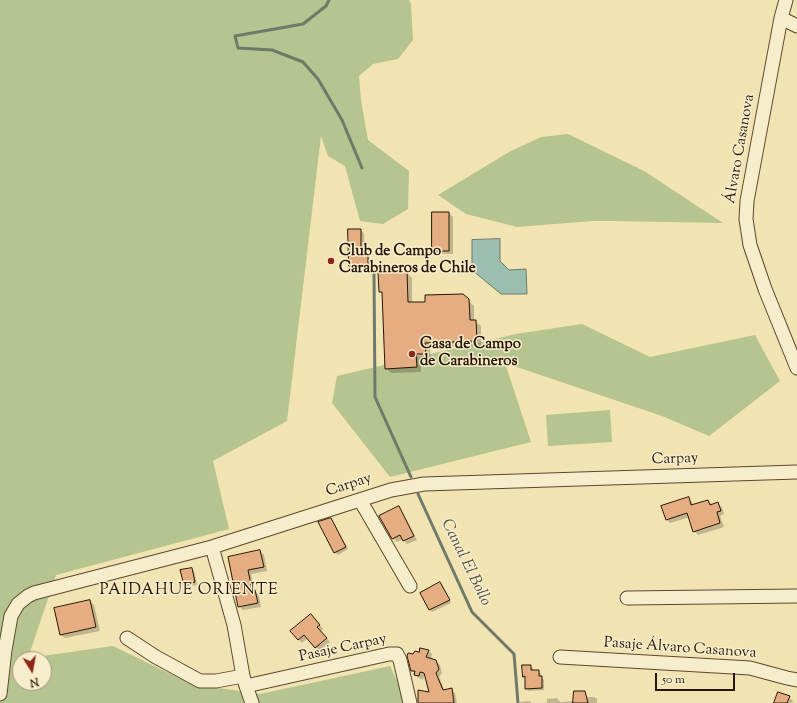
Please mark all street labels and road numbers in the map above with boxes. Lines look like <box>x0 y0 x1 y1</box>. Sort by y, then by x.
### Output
street label: Álvaro Casanova <box>723 93 759 205</box>
street label: Carpay <box>651 450 699 470</box>
street label: Carpay <box>324 470 374 502</box>
street label: Pasaje Carpay <box>298 631 388 667</box>
street label: Pasaje Álvaro Casanova <box>603 635 757 663</box>

